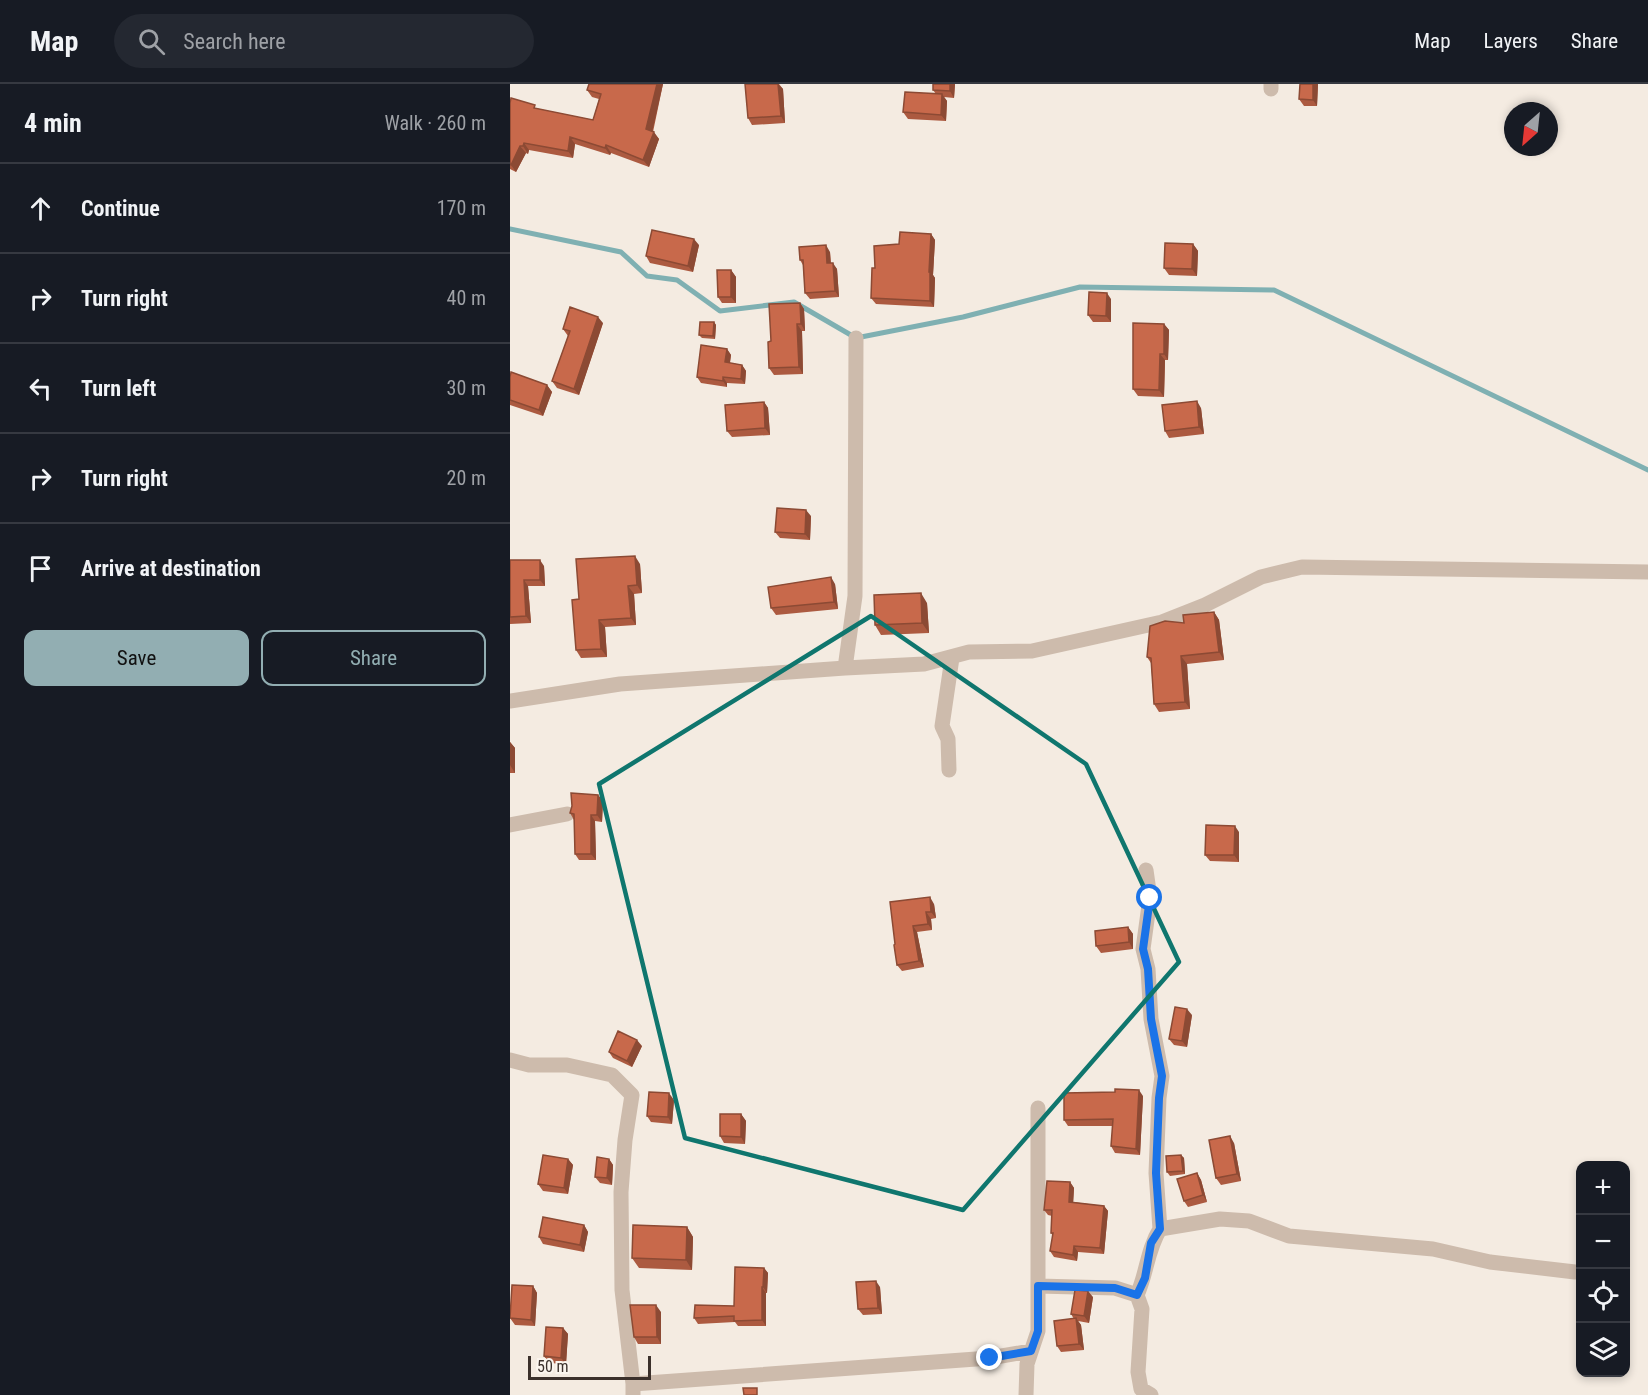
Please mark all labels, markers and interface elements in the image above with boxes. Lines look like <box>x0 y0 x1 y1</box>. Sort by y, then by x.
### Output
search box <box>114 14 534 68</box>
text: Map <box>30 25 78 58</box>
icon: search <box>135 25 168 58</box>
text: Search here <box>183 29 286 54</box>
text: Map <box>1414 29 1451 53</box>
text: Layers <box>1484 29 1538 53</box>
text: Share <box>1571 29 1618 53</box>
north arrow <box>1504 102 1558 156</box>
text: 4 min <box>24 108 82 138</box>
text: Walk · 260 m <box>385 111 486 135</box>
icon: ahead <box>24 192 57 225</box>
text: Continue <box>81 196 160 221</box>
text: 170 m <box>437 196 486 220</box>
icon: right <box>24 282 57 315</box>
text: Turn right <box>81 286 168 311</box>
text: 40 m <box>447 286 486 310</box>
icon: left <box>24 372 57 405</box>
text: Turn left <box>81 376 156 401</box>
text: 30 m <box>447 376 486 400</box>
icon: right <box>24 462 57 495</box>
text: Turn right <box>81 466 168 491</box>
text: 20 m <box>447 466 486 490</box>
icon: arrive <box>24 552 57 585</box>
text: Arrive at destination <box>81 556 261 581</box>
button: Save <box>24 630 249 686</box>
button: Share <box>261 630 486 686</box>
route start <box>1136 884 1162 910</box>
map controls <box>1576 1161 1630 1377</box>
button: + <box>1576 1161 1630 1215</box>
button: − <box>1576 1215 1630 1269</box>
button: locate <box>1576 1269 1630 1323</box>
button: layers <box>1576 1323 1630 1377</box>
route end <box>976 1344 1002 1370</box>
scale bar <box>528 1353 651 1380</box>
text: 50 m <box>537 1357 569 1376</box>

